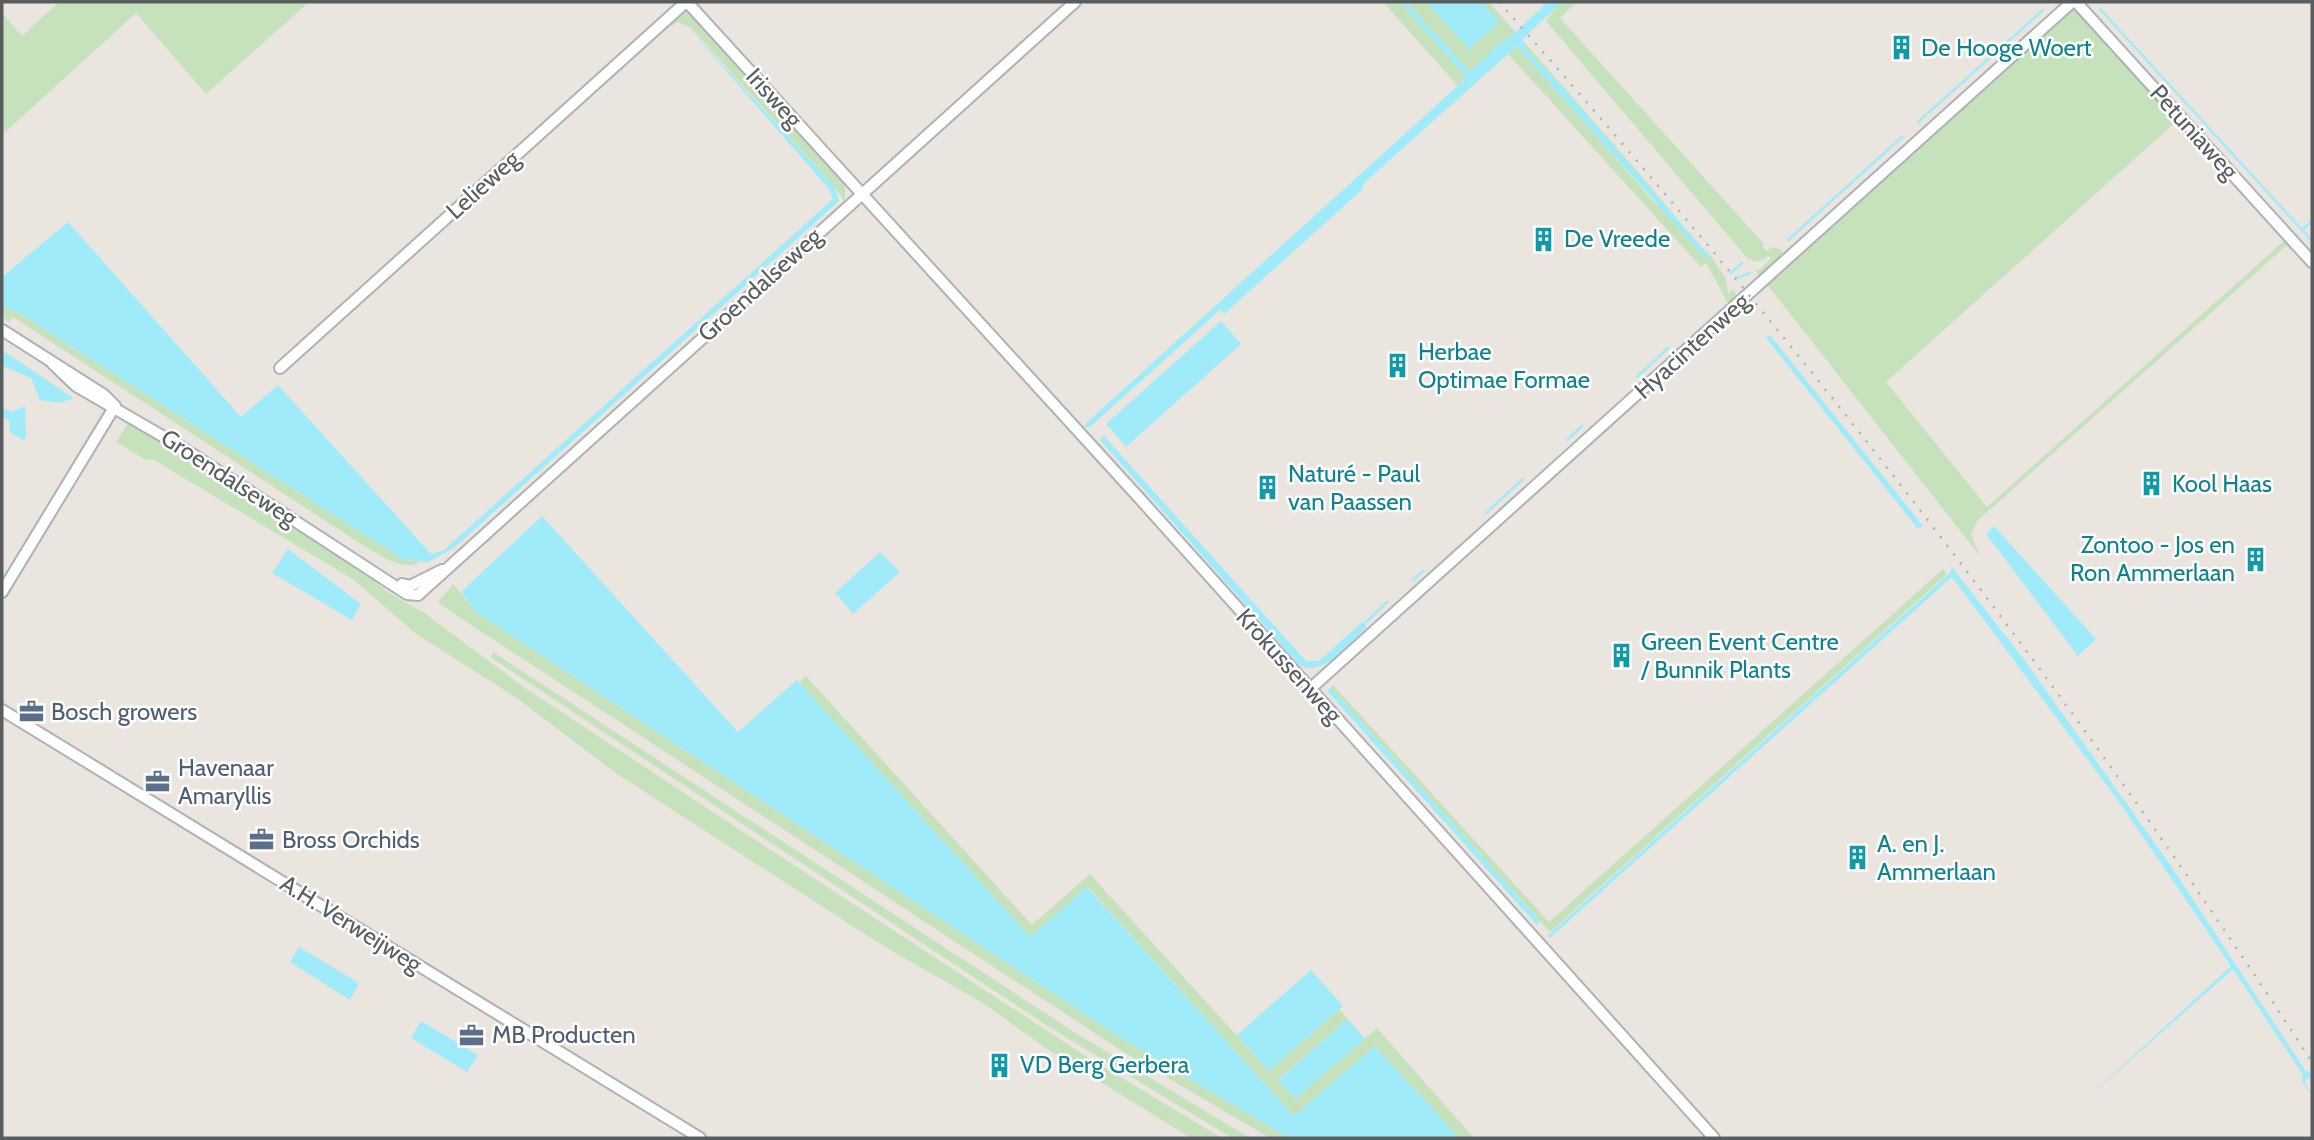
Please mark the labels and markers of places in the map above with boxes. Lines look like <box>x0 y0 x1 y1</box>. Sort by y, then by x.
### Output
place label: De Hooge Woert <box>1921 33 2092 62</box>
building icon: De Hooge Woert <box>1887 34 1915 62</box>
place label: De Vreede <box>1564 224 1670 253</box>
building icon: De Vreede <box>1530 225 1558 253</box>
place label: Herbae Optimae Formae <box>1418 337 1590 394</box>
building icon: Herbae Optimae Formae <box>1384 352 1412 380</box>
place label: Naturé - Paul van Paassen <box>1288 459 1421 516</box>
place label: Kool Haas <box>2172 469 2272 498</box>
building icon: Kool Haas <box>2138 470 2166 498</box>
building icon: Naturé - Paul van Paassen <box>1254 474 1282 502</box>
place label: Zontoo - Jos en Ron Ammerlaan <box>2070 530 2235 587</box>
building icon: Zontoo - Jos en Ron Ammerlaan <box>2241 545 2269 573</box>
place label: Green Event Centre / Bunnik Plants <box>1640 627 1839 684</box>
building icon: Green Event Centre / Bunnik Plants <box>1607 642 1635 670</box>
place label: Bosch growers <box>51 697 197 726</box>
office icon: Bosch growers <box>17 698 45 726</box>
place label: Havenaar Amaryllis <box>178 753 274 810</box>
office icon: Havenaar Amaryllis <box>144 768 172 796</box>
place label: Bross Orchids <box>282 825 420 854</box>
office icon: Bross Orchids <box>248 826 276 854</box>
place label: A. en J. Ammerlaan <box>1877 829 1996 886</box>
building icon: A. en J. Ammerlaan <box>1843 844 1871 872</box>
place label: MB Producten <box>492 1020 636 1049</box>
office icon: MB Producten <box>458 1021 486 1049</box>
place label: VD Berg Gerbera <box>1020 1050 1190 1079</box>
building icon: VD Berg Gerbera <box>986 1051 1014 1079</box>

